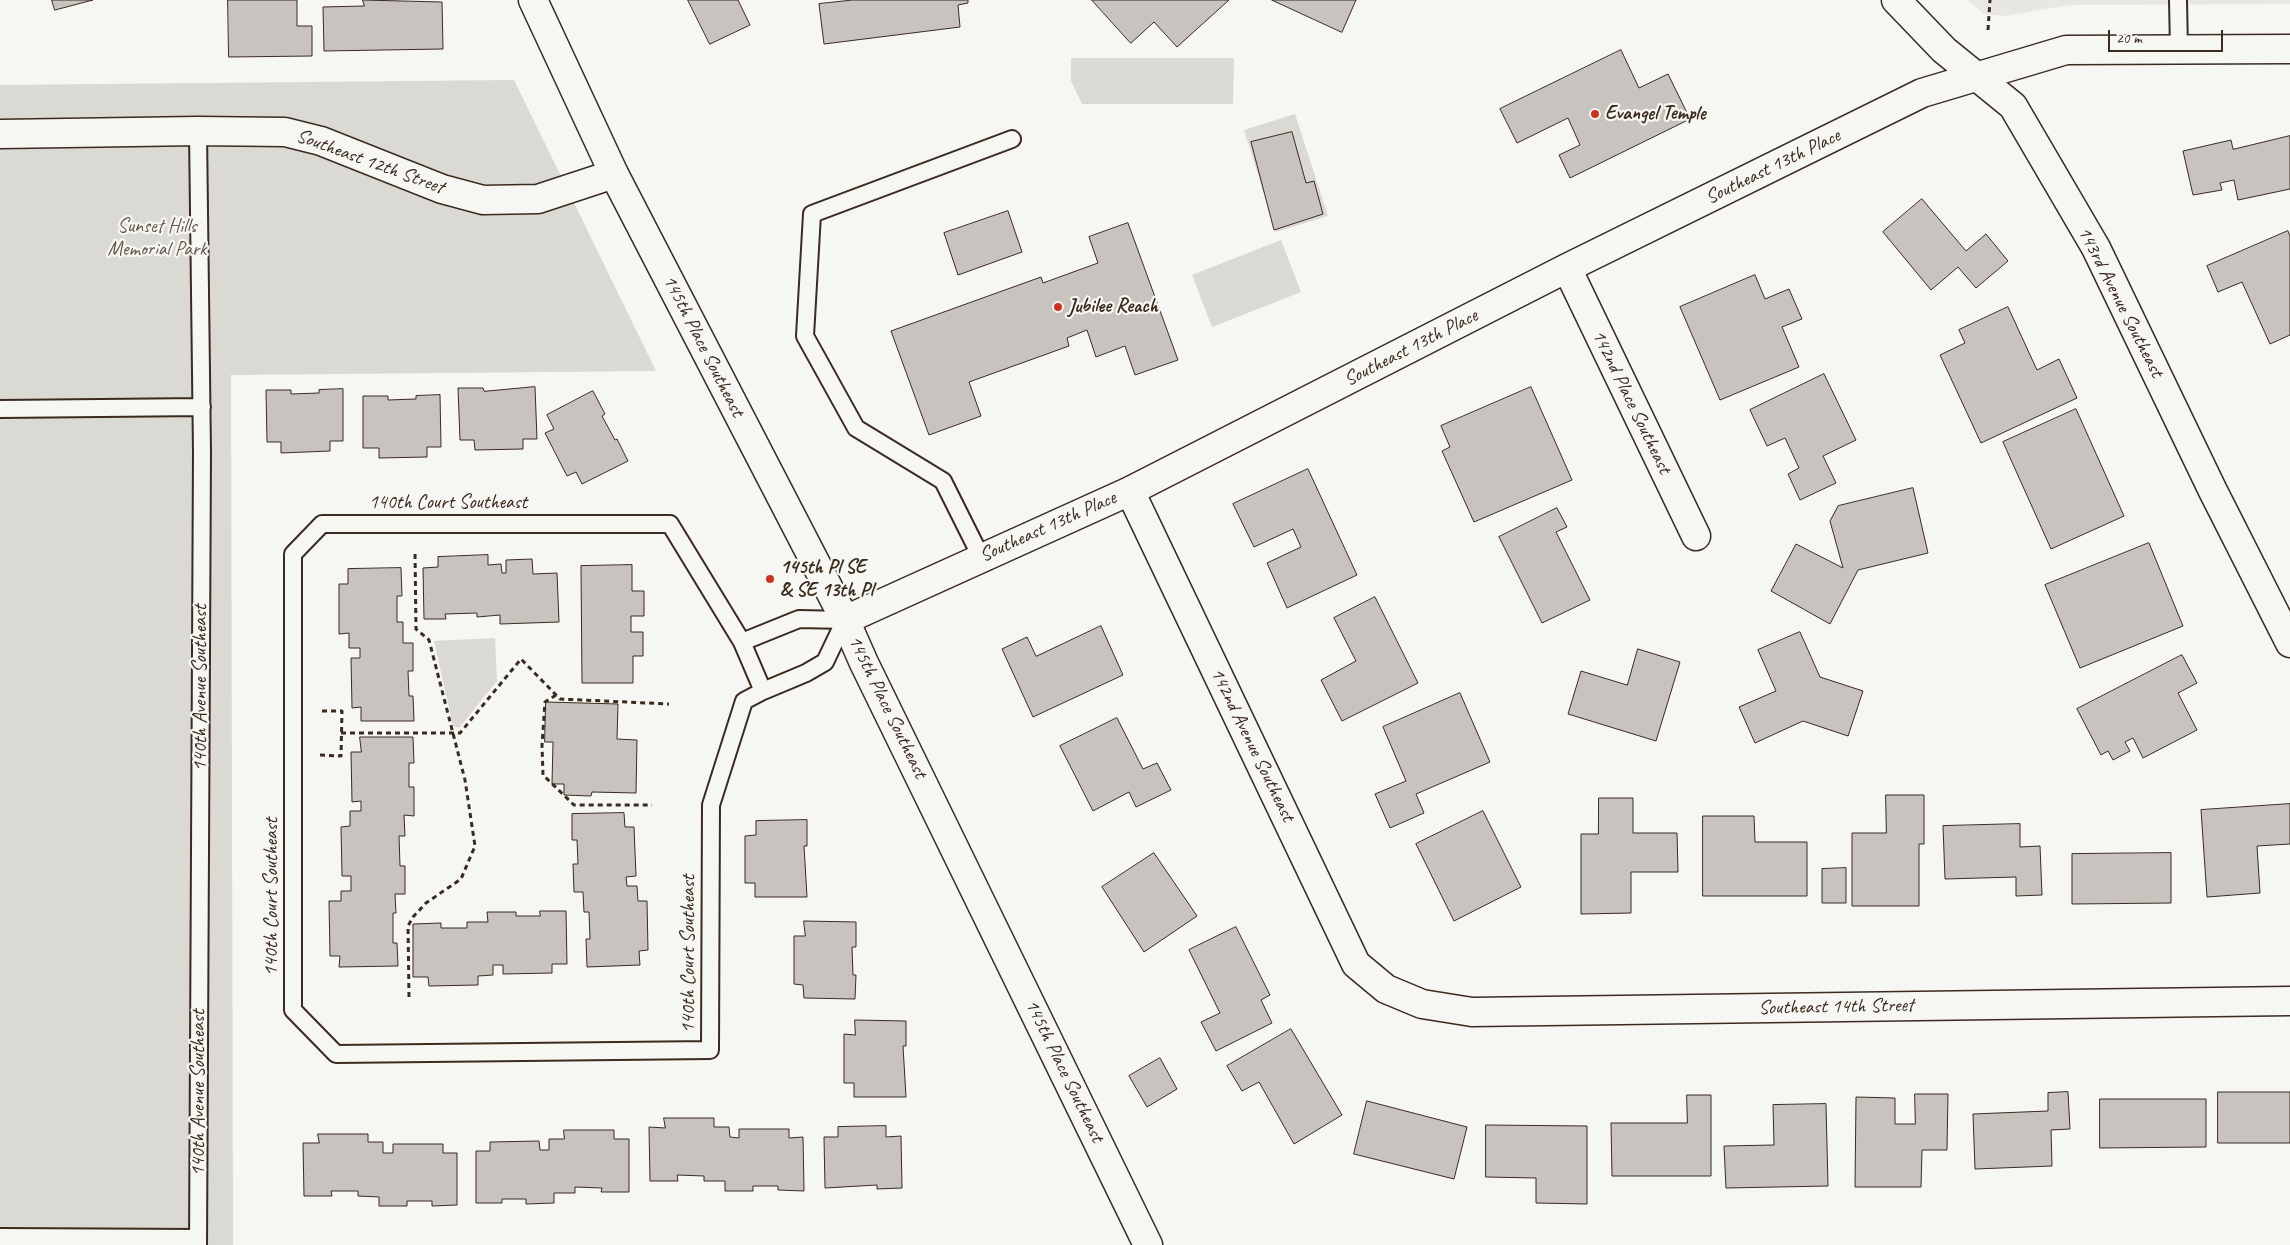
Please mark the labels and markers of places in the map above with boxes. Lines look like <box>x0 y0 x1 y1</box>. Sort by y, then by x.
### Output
place label: Evangel Temple <box>1605 102 1706 126</box>
marker: Evangel Temple <box>1589 108 1601 120</box>
place label: Jubilee Reach <box>1068 295 1158 319</box>
marker: Jubilee Reach <box>1052 301 1064 313</box>
place label: 145th Pl SE & SE 13th Pl <box>780 556 873 603</box>
marker: 145th Pl SE & SE 13th Pl <box>764 573 776 585</box>

